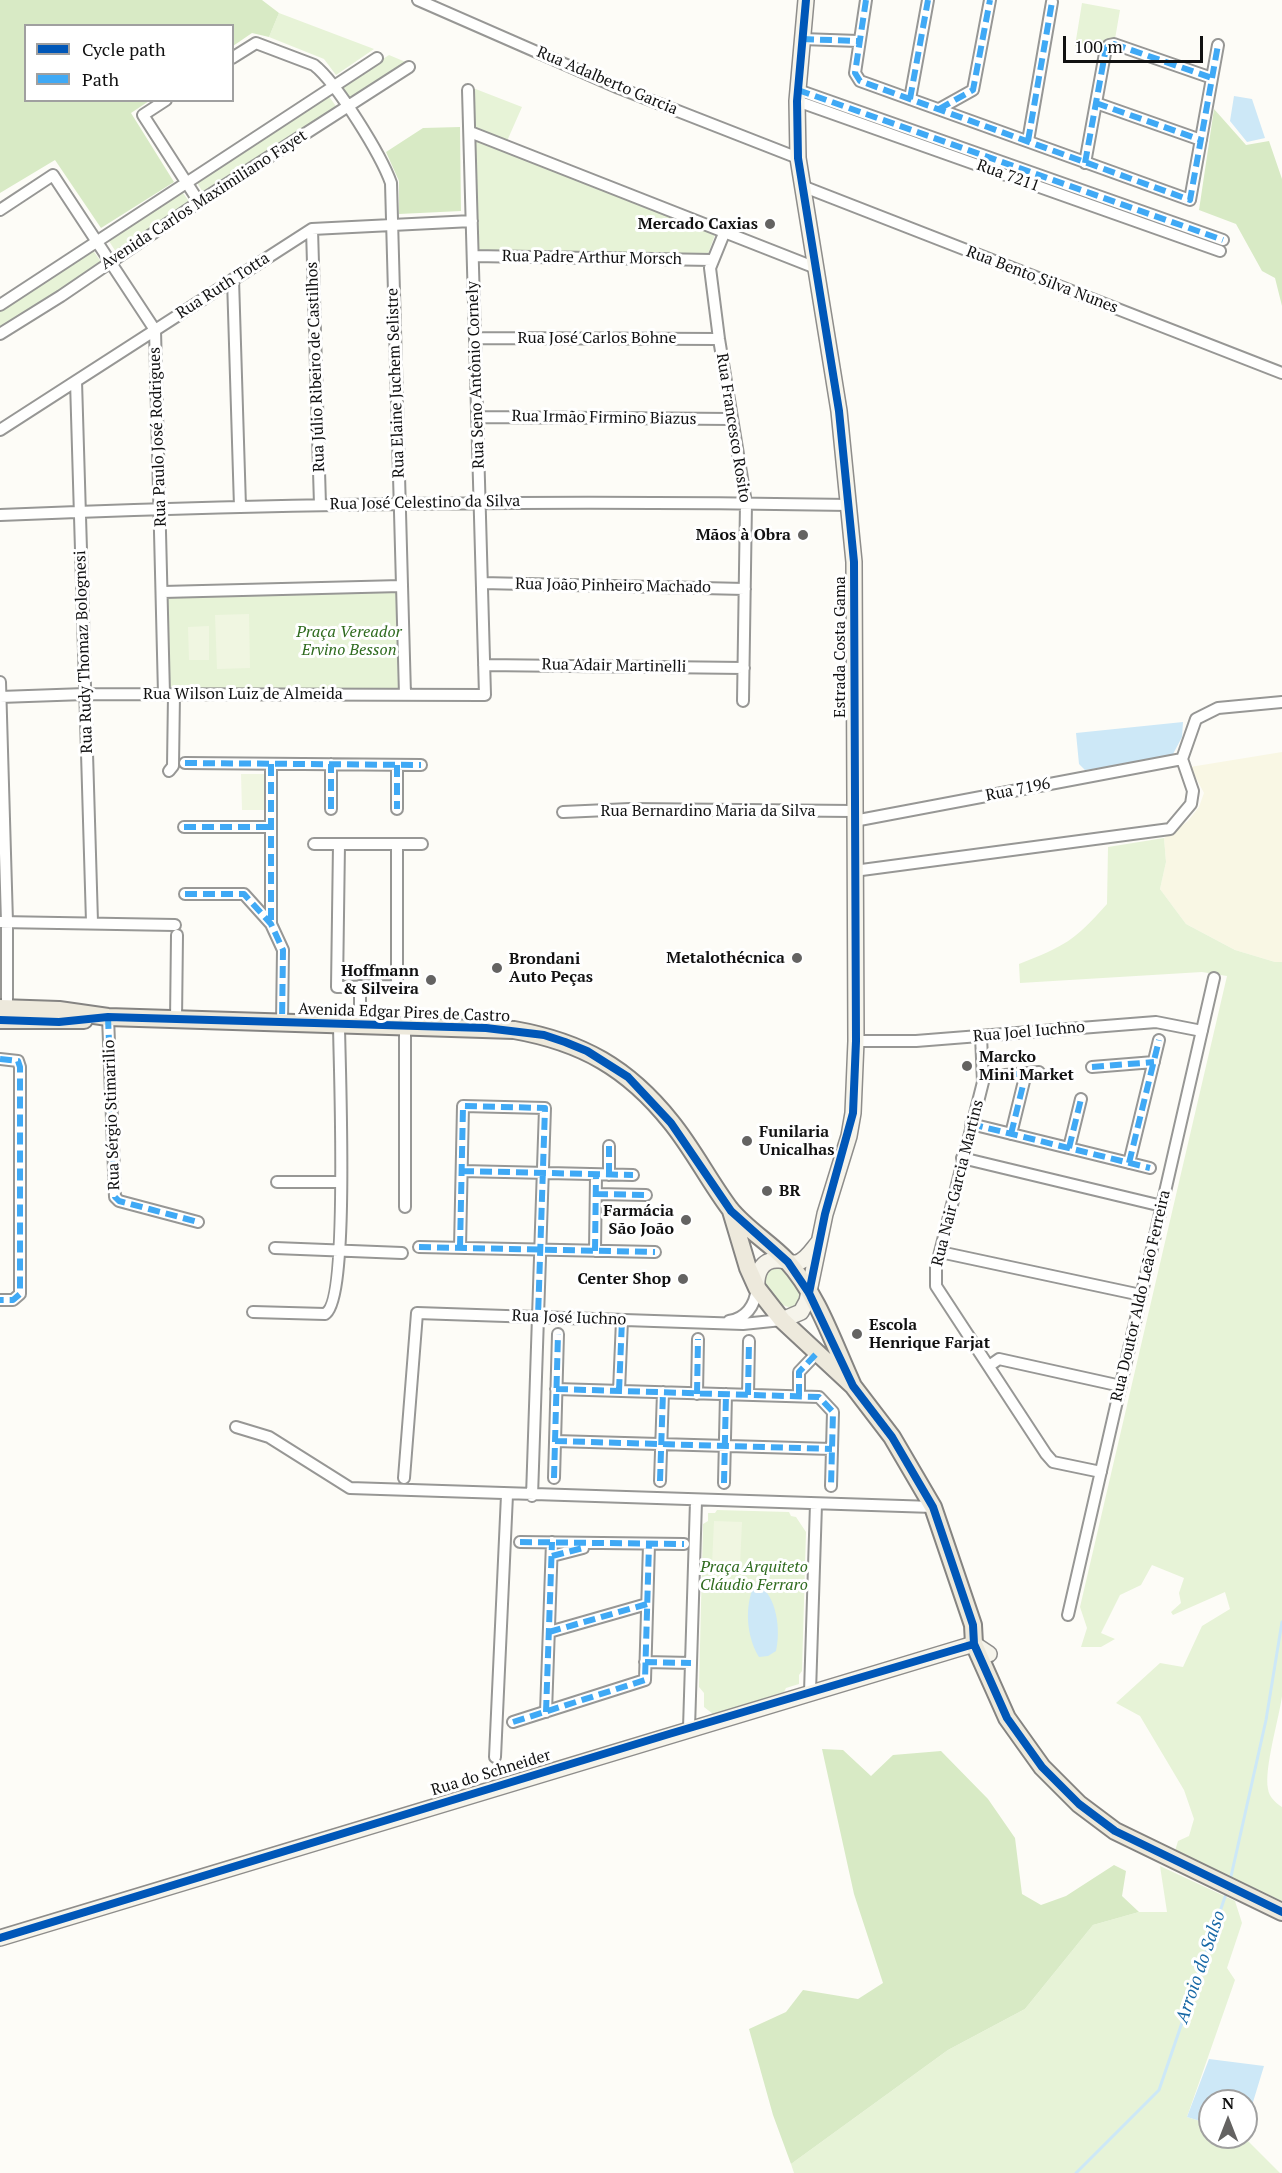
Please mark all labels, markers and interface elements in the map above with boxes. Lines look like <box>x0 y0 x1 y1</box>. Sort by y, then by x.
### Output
legend <box>24 24 234 102</box>
scale bar <box>1066 24 1206 62</box>
text: 100 m <box>1074 34 1123 58</box>
text: Cycle path <box>82 37 166 61</box>
street label: Rua Adalberto Garcia <box>534 43 680 119</box>
text: Path <box>82 67 119 91</box>
street label: Avenida Carlos Maximiliano Fayet <box>97 126 311 274</box>
street label: Rua 7211 <box>974 156 1042 196</box>
place label: Mercado Caxias <box>638 214 758 234</box>
marker: Mercado Caxias <box>763 217 777 231</box>
street label: Rua Bento Silva Nunes <box>963 242 1121 318</box>
street label: Rua Padre Arthur Morsch <box>502 247 682 269</box>
street label: Rua Ruth Totta <box>173 249 273 323</box>
street label: Rua Júlio Ribeiro de Castilhos <box>303 261 329 473</box>
street label: Rua Seno Antônio Cornely <box>463 281 489 469</box>
street label: Rua Elaine Juchem Selistre <box>383 288 409 478</box>
street label: Rua José Carlos Bohne <box>517 328 677 348</box>
street label: Rua Paulo José Rodrigues <box>145 347 171 527</box>
street label: Rua Francesco Rosito <box>712 352 754 504</box>
street label: Rua Irmão Firmino Biazus <box>511 407 697 429</box>
street label: Rua José Celestino da Silva <box>330 492 520 514</box>
place label: Mãos à Obra <box>696 525 791 545</box>
marker: Mãos à Obra <box>796 528 810 542</box>
street label: Rua Rudy Thomaz Bolognesi <box>71 550 97 754</box>
street label: Rua João Pinheiro Machado <box>515 575 711 597</box>
street label: Estrada Costa Gama <box>830 576 850 718</box>
park label: Praça Vereador Ervino Besson <box>296 622 402 660</box>
street label: Rua Adair Martinelli <box>541 655 687 677</box>
street label: Rua Wilson Luiz de Almeida <box>143 684 343 704</box>
street label: Rua 7196 <box>984 774 1052 806</box>
street label: Rua Bernardino Maria da Silva <box>600 801 816 821</box>
place label: Metalothécnica <box>666 948 785 968</box>
place label: Brondani Auto Peças <box>509 949 593 987</box>
marker: Metalothécnica <box>790 951 804 965</box>
place label: Hoffmann & Silveira <box>341 961 419 999</box>
marker: Brondani Auto Peças <box>490 961 504 975</box>
marker: Hoffmann & Silveira <box>424 973 438 987</box>
street label: Avenida Edgar Pires de Castro <box>298 1000 510 1026</box>
street label: Rua Joel Iuchno <box>972 1018 1086 1046</box>
street label: Rua Sérgio Stimarilio <box>100 1039 124 1191</box>
place label: Marcko Mini Market <box>979 1047 1074 1085</box>
marker: Marcko Mini Market <box>960 1059 974 1073</box>
street label: Rua Nair Garcia Martins <box>928 1098 988 1268</box>
place label: Funilaria Unicalhas <box>759 1122 834 1160</box>
marker: Funilaria Unicalhas <box>740 1134 754 1148</box>
place label: BR <box>779 1181 801 1201</box>
marker: BR <box>760 1184 774 1198</box>
street label: Rua Doutor Aldo Leão Ferreira <box>1107 1188 1175 1404</box>
place label: Farmácia São João <box>603 1201 674 1239</box>
marker: Farmácia São João <box>679 1213 693 1227</box>
place label: Center Shop <box>577 1269 671 1289</box>
marker: Center Shop <box>676 1272 690 1286</box>
street label: Rua José Iuchno <box>511 1306 627 1330</box>
place label: Escola Henrique Farjat <box>869 1315 990 1353</box>
marker: Escola Henrique Farjat <box>850 1327 864 1341</box>
park label: Praça Arquiteto Cláudio Ferraro <box>700 1557 808 1595</box>
street label: Rua do Schneider <box>429 1746 553 1800</box>
water label: Arroio do Salso <box>1172 1908 1230 2026</box>
north arrow <box>1198 2089 1258 2149</box>
text: N <box>1222 2092 1234 2114</box>

